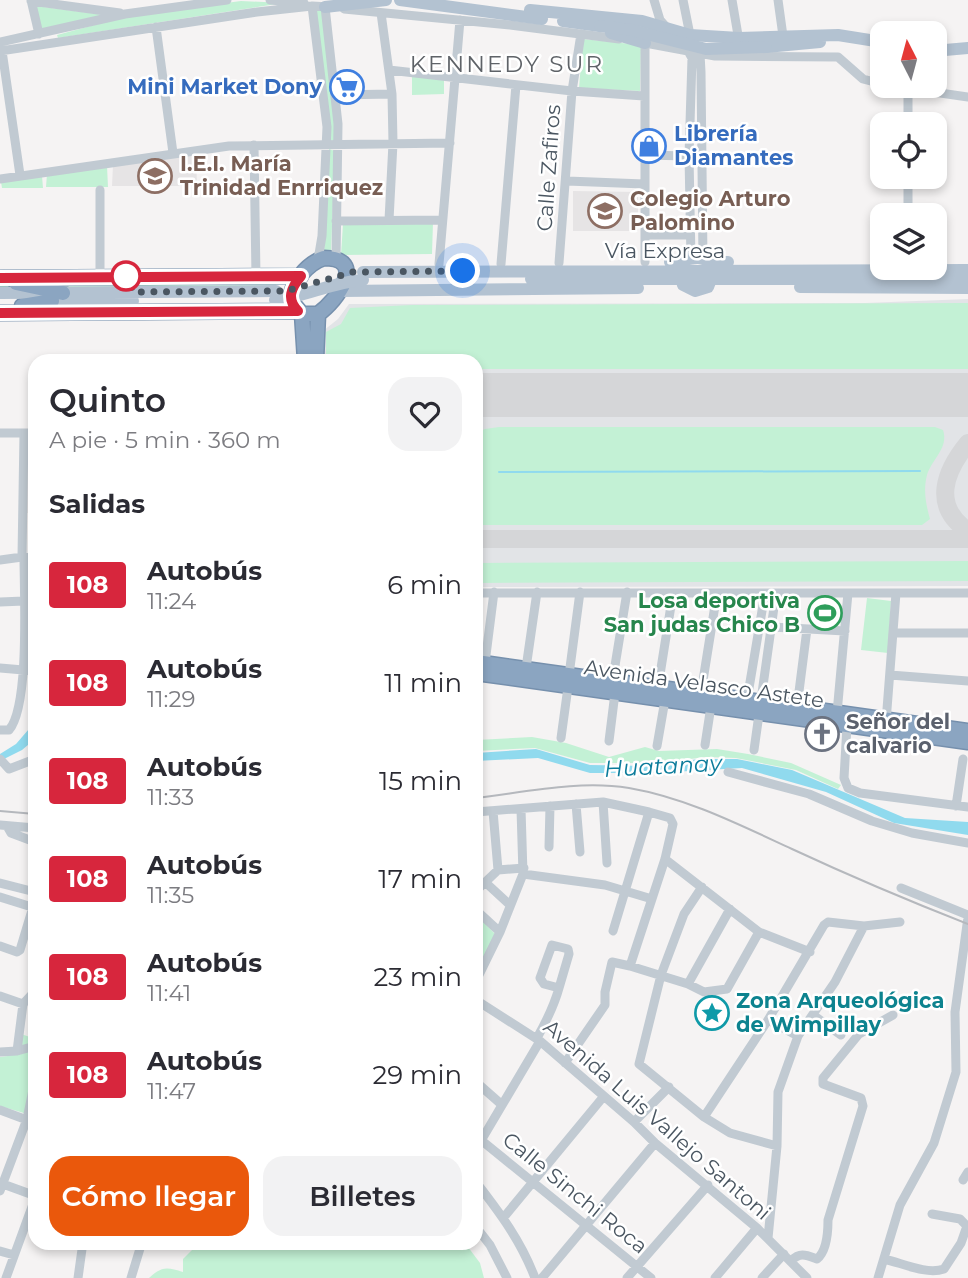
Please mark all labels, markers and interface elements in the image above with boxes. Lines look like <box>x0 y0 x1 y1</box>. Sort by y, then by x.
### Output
north arrow <box>870 21 947 98</box>
map controls <box>870 21 947 280</box>
district label: KENNEDY SUR <box>410 50 604 78</box>
supermarket icon: Mini Market Dony <box>328 68 366 106</box>
place label: Mini Market Dony <box>127 74 322 99</box>
street label: Calle Zafiros <box>532 104 565 232</box>
button: locate <box>870 112 947 189</box>
place label: Librería Diamantes <box>674 121 793 170</box>
shop icon: Librería Diamantes <box>630 127 668 165</box>
place label: I.E.I. María Trinidad Enrriquez <box>180 151 383 200</box>
school or university icon: I.E.I. María Trinidad Enrriquez <box>136 157 174 195</box>
place label: Colegio Arturo Palomino <box>630 186 791 235</box>
school or university icon: Colegio Arturo Palomino <box>586 192 624 230</box>
button: layers <box>870 203 947 280</box>
street label: Vía Expresa <box>605 238 725 263</box>
your location <box>445 253 480 288</box>
unlabelled marker <box>111 261 141 291</box>
button: heart <box>388 377 462 451</box>
text: Quinto <box>49 380 166 420</box>
text: A pie · 5 min · 360 m <box>49 426 281 454</box>
text: Salidas <box>49 488 145 520</box>
text: Autobús <box>147 555 262 587</box>
text: 6 min <box>387 569 462 601</box>
text: 108 <box>67 570 108 599</box>
text: 11:24 <box>147 587 196 615</box>
place label: Losa deportiva San judas Chico B <box>604 588 800 637</box>
sports icon: Losa deportiva San judas Chico B <box>806 594 844 632</box>
text: Autobús <box>147 653 262 685</box>
street label: Avenida Velasco Astete <box>583 654 826 713</box>
text: 11 min <box>384 667 462 699</box>
text: 108 <box>67 668 108 697</box>
text: 11:29 <box>147 685 196 713</box>
place label: Señor del calvario <box>846 709 950 758</box>
church icon: Señor del calvario <box>803 715 841 753</box>
water label: Huatanay <box>603 749 724 783</box>
text: Autobús <box>147 751 262 783</box>
text: 15 min <box>379 765 462 797</box>
text: 108 <box>67 766 108 795</box>
text: 11:33 <box>147 783 194 811</box>
text: Autobús <box>147 849 262 881</box>
text: 17 min <box>378 863 462 895</box>
text: 108 <box>67 864 108 893</box>
text: 11:35 <box>147 881 194 909</box>
text: Autobús <box>147 947 262 979</box>
text: 23 min <box>374 961 462 993</box>
text: 108 <box>67 962 108 991</box>
text: 11:41 <box>147 979 191 1007</box>
place label: Zona Arqueológica de Wimpillay <box>736 988 944 1037</box>
place icon: Zona Arqueológica de Wimpillay <box>693 994 731 1032</box>
street label: Avenida Luis Vallejo Santoni <box>539 1014 776 1225</box>
text: Autobús <box>147 1045 262 1077</box>
text: 29 min <box>372 1059 462 1091</box>
text: 108 <box>67 1060 108 1089</box>
text: 11:47 <box>147 1077 196 1105</box>
street label: Calle Sinchi Roca <box>498 1127 653 1259</box>
button: Cómo llegar <box>49 1156 249 1236</box>
button: Billetes <box>263 1156 462 1236</box>

